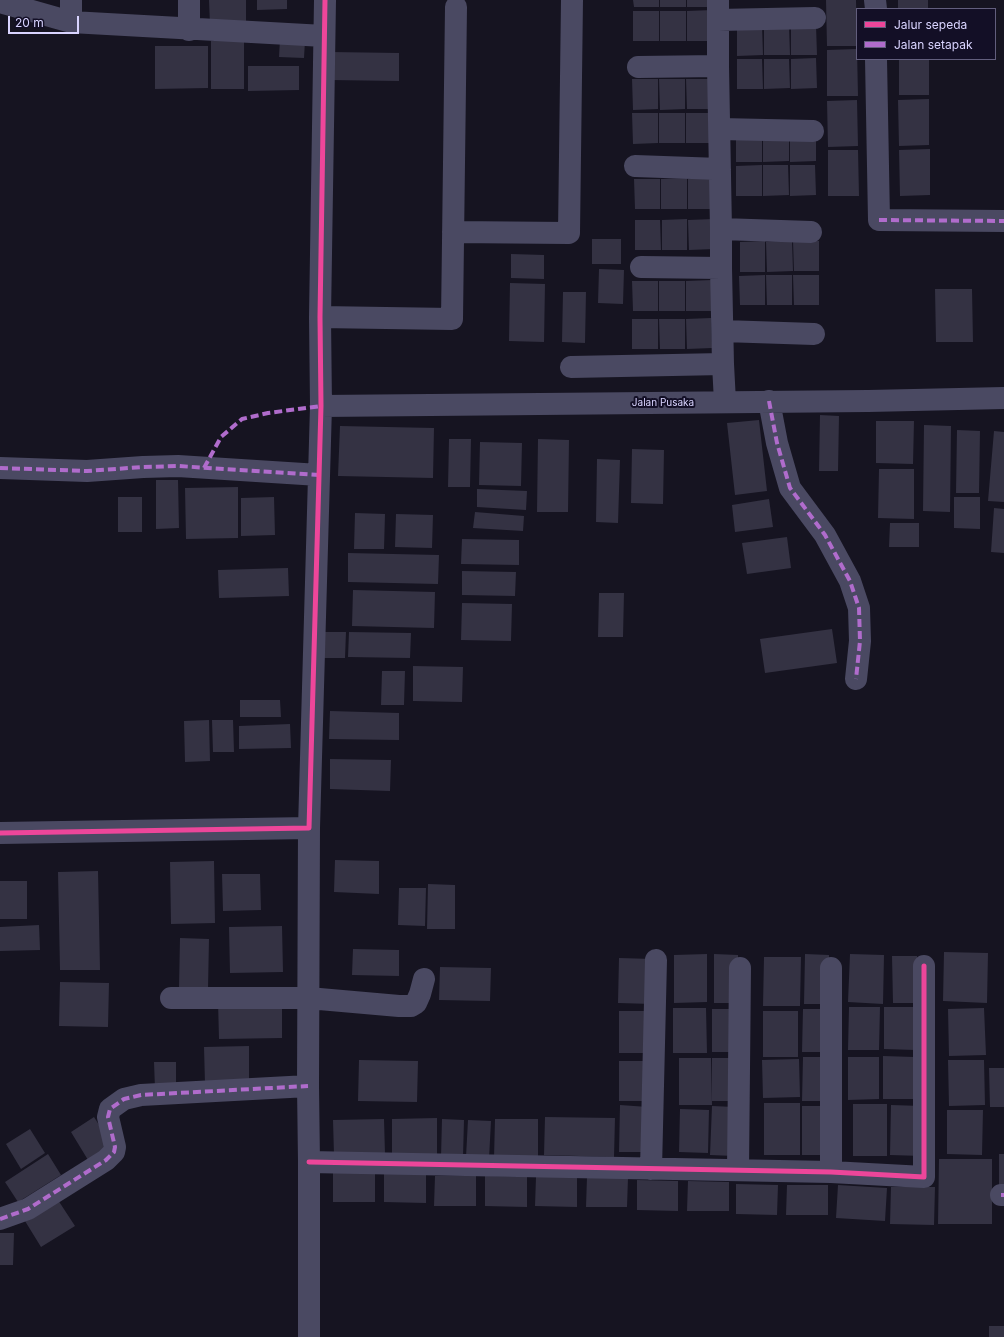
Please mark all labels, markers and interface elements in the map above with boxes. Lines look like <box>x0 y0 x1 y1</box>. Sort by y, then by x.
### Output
scale bar <box>10 8 81 34</box>
legend <box>856 8 996 60</box>
text: 20 m <box>15 15 44 30</box>
text: Jalur sepeda <box>894 17 967 32</box>
text: Jalan setapak <box>894 37 973 52</box>
street label: Jalan Pusaka <box>632 397 694 409</box>

